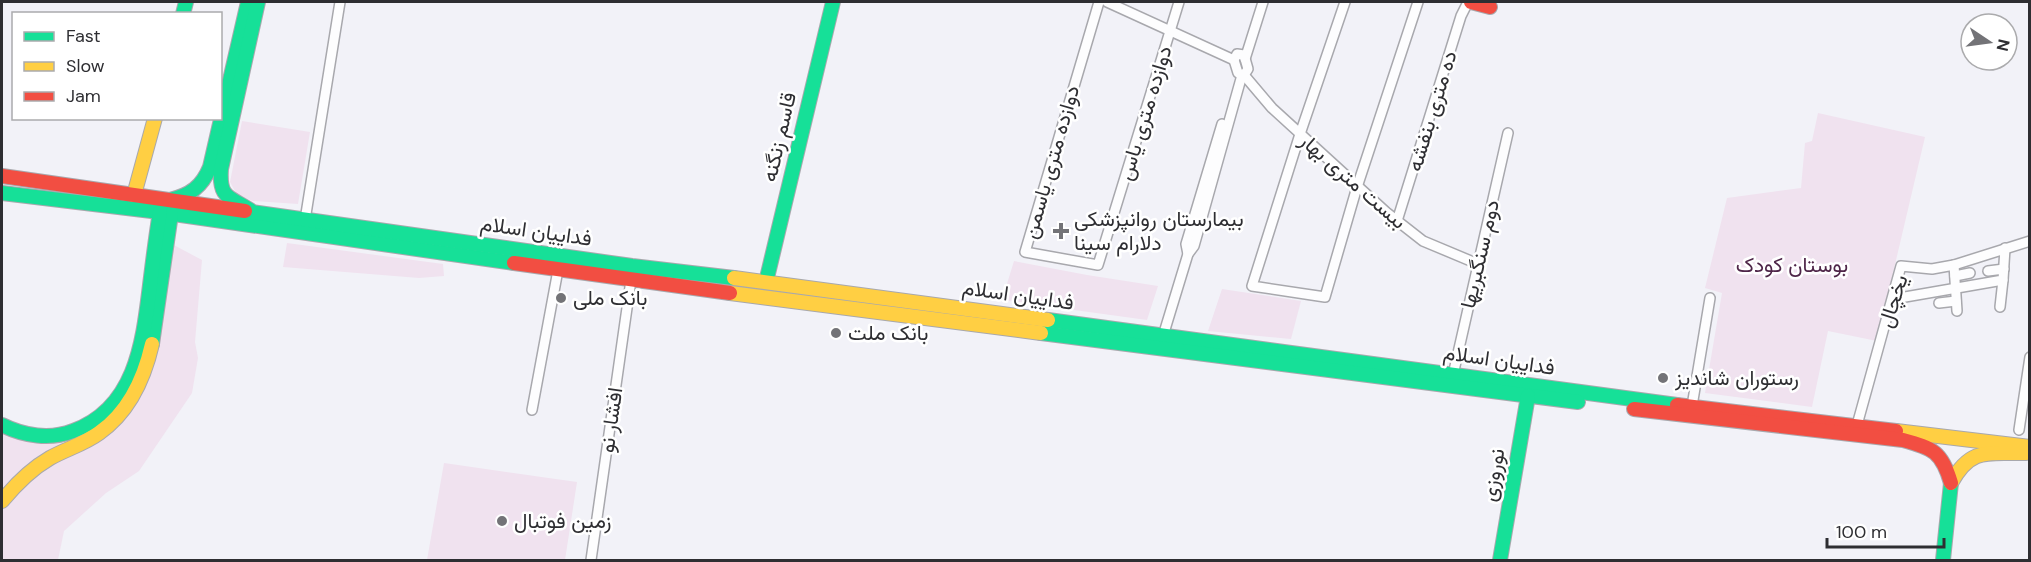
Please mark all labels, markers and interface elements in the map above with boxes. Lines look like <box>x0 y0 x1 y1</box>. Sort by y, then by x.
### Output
legend <box>12 12 222 120</box>
north arrow <box>1959 12 2019 72</box>
text: Fast <box>66 24 101 48</box>
text: N <box>1992 37 2015 53</box>
street label: دوازده متری یاس <box>1111 42 1179 184</box>
street label: ده متری بنفشه <box>1400 47 1464 175</box>
text: Slow <box>66 54 105 78</box>
street label: دوازده متری یاسمن <box>1016 82 1086 242</box>
text: Jam <box>66 84 101 108</box>
street label: قاسم زنگنه <box>755 90 803 184</box>
street label: بیست متری بهار <box>1293 126 1412 235</box>
street label: دوم سنگبریها <box>1454 197 1506 311</box>
place label: بیمارستان روانپزشکی دلارام سینا <box>1074 205 1244 257</box>
street label: فداییان اسلام <box>478 209 594 253</box>
marker: بیمارستان روانپزشکی دلارام سینا <box>1052 222 1070 240</box>
park label: بوستان کودک <box>1736 251 1848 279</box>
street label: یخچال <box>1871 271 1915 331</box>
street label: فداییان اسلام <box>960 273 1076 317</box>
place label: بانک ملی <box>573 284 648 312</box>
marker: بانک ملی <box>554 291 568 305</box>
place label: بانک ملت <box>848 319 928 347</box>
marker: بانک ملت <box>829 326 843 340</box>
street label: فداییان اسلام <box>1441 338 1557 382</box>
place label: رستوران شاندیز <box>1674 364 1799 392</box>
marker: رستوران شاندیز <box>1656 371 1670 385</box>
street label: افشار نو <box>593 385 629 455</box>
street label: نوروزی <box>1475 446 1511 504</box>
place label: زمین فوتبال <box>514 507 611 535</box>
scale bar <box>1827 511 1944 549</box>
marker: زمین فوتبال <box>495 514 509 528</box>
text: 100 m <box>1836 520 1887 544</box>

